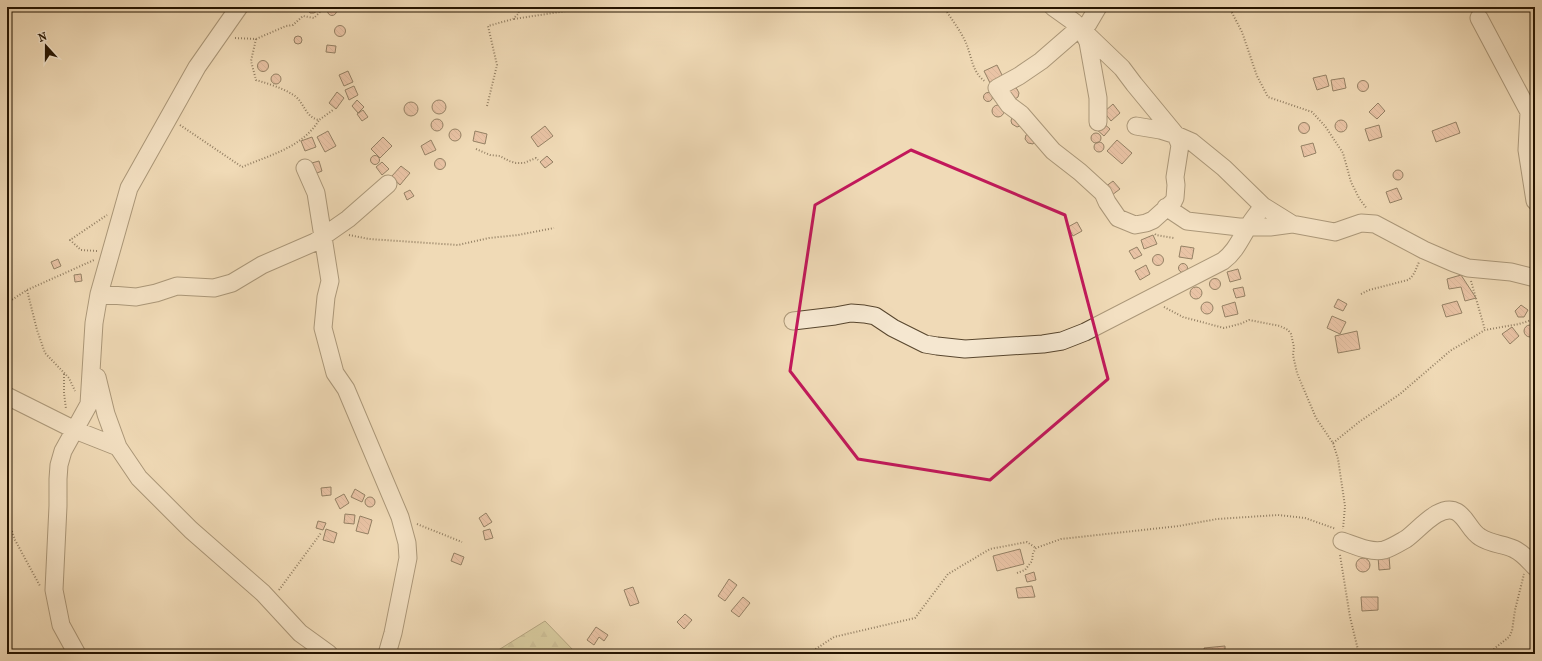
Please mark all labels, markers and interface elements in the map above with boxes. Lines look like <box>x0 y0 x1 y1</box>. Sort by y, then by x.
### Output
north arrow <box>26 26 66 66</box>
text: N <box>36 29 49 45</box>

